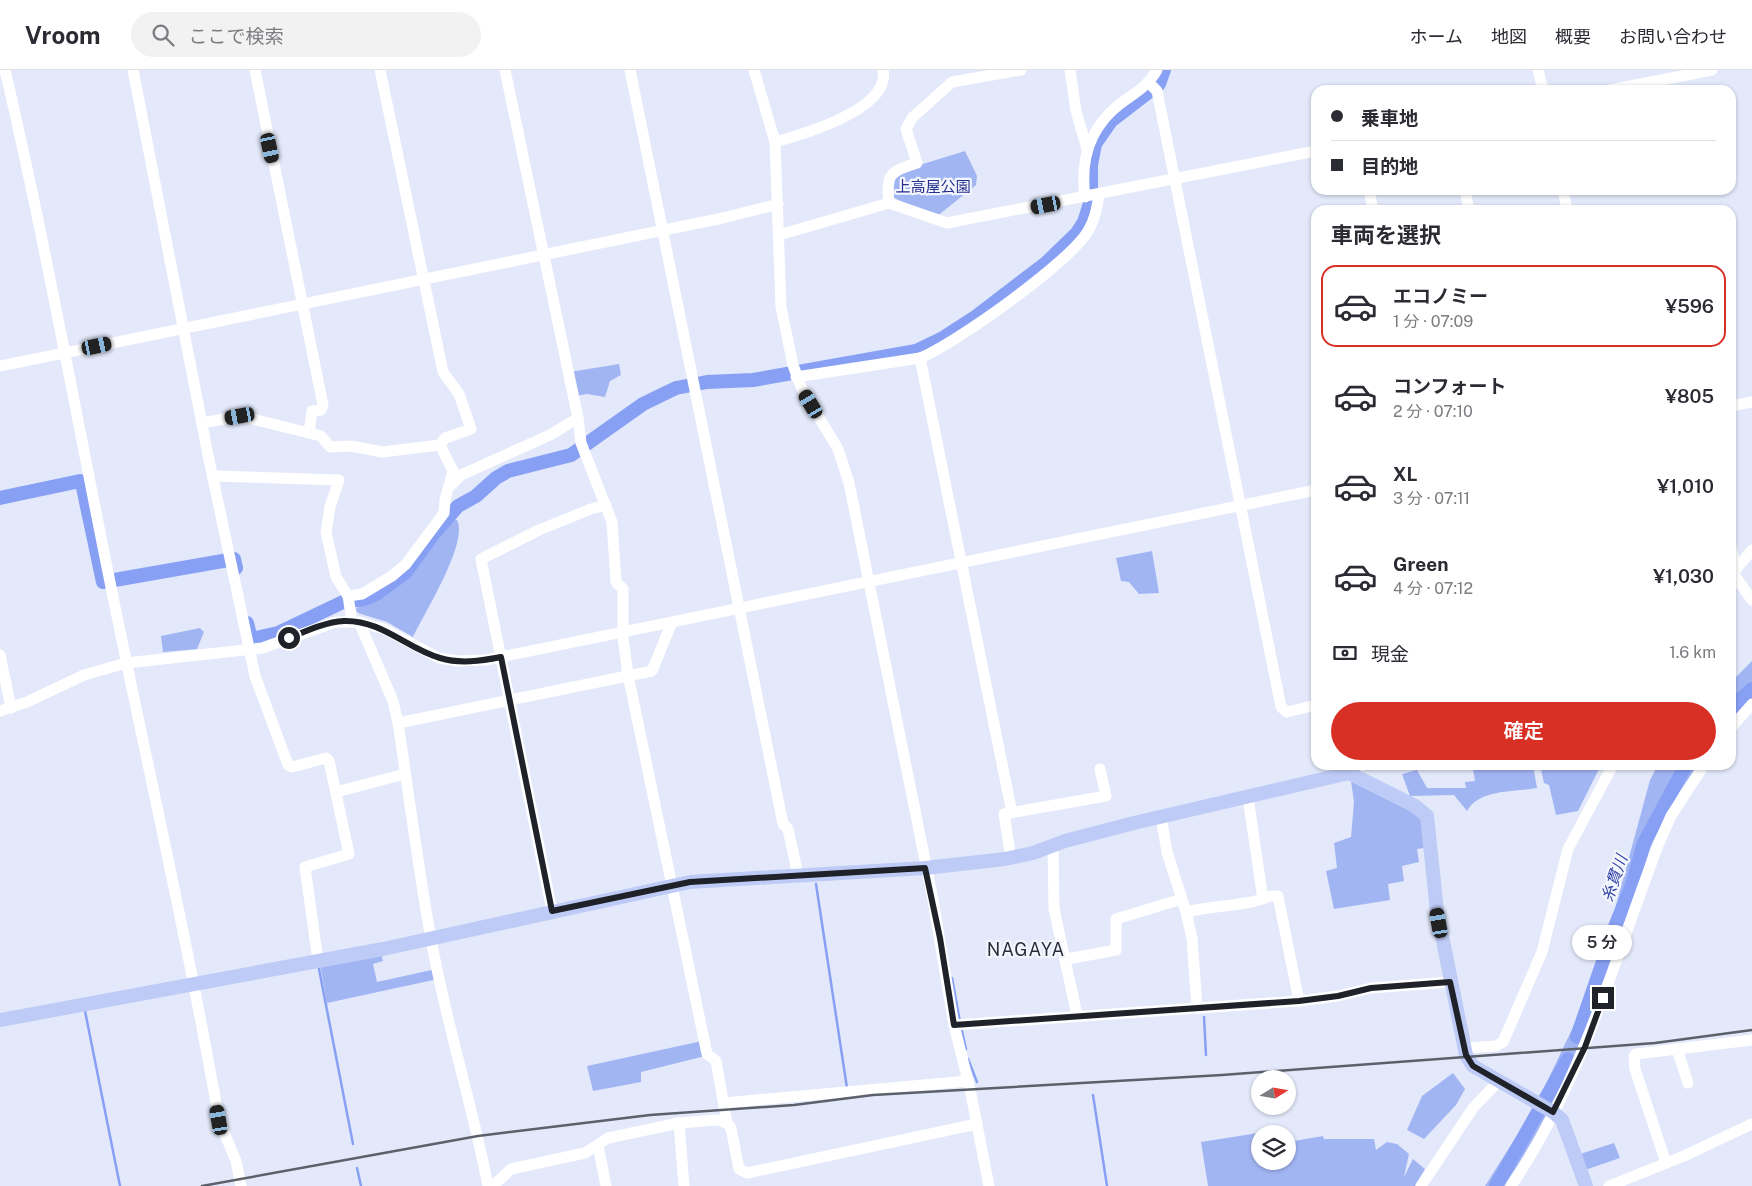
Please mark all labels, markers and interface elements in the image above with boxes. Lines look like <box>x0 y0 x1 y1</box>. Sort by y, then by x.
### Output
search box <box>131 12 481 57</box>
text: Vroom <box>25 21 101 49</box>
icon: search <box>149 21 177 49</box>
text: ここで検索 <box>189 25 284 47</box>
text: ホーム <box>1410 26 1463 47</box>
text: 地図 <box>1491 26 1527 47</box>
text: 概要 <box>1555 26 1591 47</box>
text: お問い合わせ <box>1619 26 1727 47</box>
text: 乗車地 <box>1361 107 1418 129</box>
car <box>259 132 280 164</box>
text: 目的地 <box>1361 155 1418 177</box>
park label: 上高屋公園 <box>895 178 971 195</box>
car <box>1029 195 1062 215</box>
text: 車両を選択 <box>1331 222 1441 248</box>
icon: car <box>1333 284 1378 329</box>
text: エコノミー <box>1393 285 1488 307</box>
text: ¥596 <box>1665 295 1714 317</box>
text: 1 分 · 07:09 <box>1393 312 1473 331</box>
car <box>80 336 113 356</box>
icon: car <box>1333 374 1378 419</box>
text: コンフォート <box>1393 375 1506 397</box>
text: ¥805 <box>1665 385 1714 407</box>
car <box>796 387 825 421</box>
text: 2 分 · 07:10 <box>1393 402 1473 421</box>
car <box>223 406 256 426</box>
text: XL <box>1393 463 1418 485</box>
icon: car <box>1333 464 1378 509</box>
text: ¥1,010 <box>1657 475 1714 497</box>
text: 3 分 · 07:11 <box>1393 489 1470 508</box>
text: Green <box>1393 553 1448 575</box>
icon: car <box>1333 554 1378 599</box>
text: ¥1,030 <box>1653 565 1714 587</box>
text: 4 分 · 07:12 <box>1393 579 1473 598</box>
route start <box>278 627 300 649</box>
icon: cash <box>1331 639 1359 667</box>
text: 現金 <box>1371 643 1409 665</box>
text: 1.6 km <box>1669 643 1716 662</box>
button: 確定 <box>1331 702 1716 760</box>
water label: 糸貫川 <box>1598 850 1632 904</box>
car <box>1429 907 1448 939</box>
callout: 5 分 <box>1573 926 1633 960</box>
text: 5 分 <box>1587 933 1617 952</box>
district label: NAGAYA <box>987 939 1065 960</box>
route end <box>1592 987 1614 1009</box>
north arrow <box>1251 1070 1296 1115</box>
map controls <box>1251 1070 1296 1170</box>
car <box>209 1104 228 1136</box>
button: layers <box>1251 1125 1296 1170</box>

